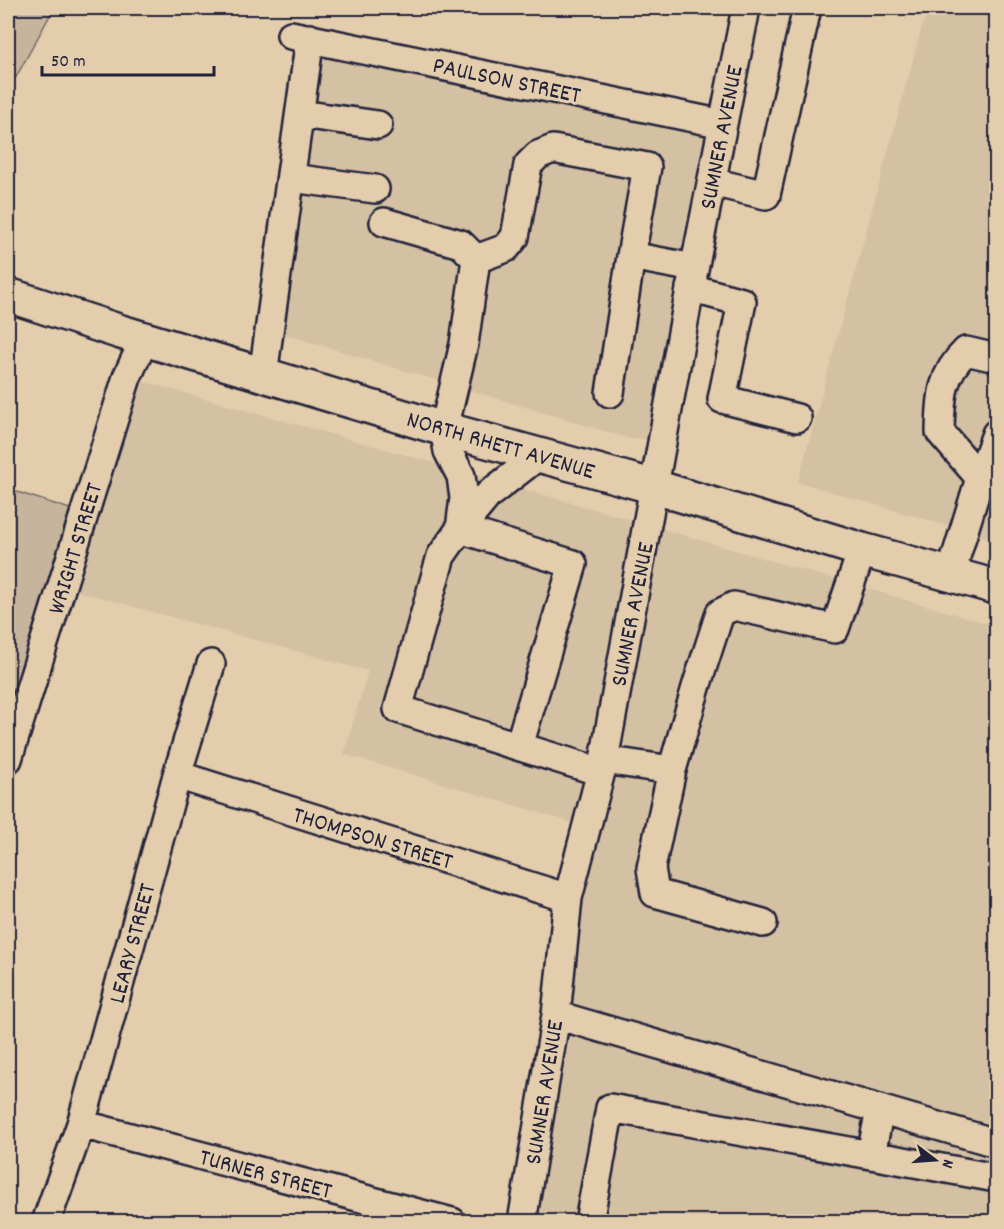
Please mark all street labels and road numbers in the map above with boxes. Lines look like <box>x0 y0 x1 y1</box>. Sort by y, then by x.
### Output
street label: PAULSON STREET <box>429 50 584 114</box>
street label: SUMNER AVENUE <box>692 63 754 212</box>
street label: NORTH RHETT AVENUE <box>402 404 598 490</box>
street label: WRIGHT STREET <box>41 479 113 619</box>
street label: SUMNER AVENUE <box>603 540 665 689</box>
street label: THOMPSON STREET <box>288 799 457 880</box>
street label: LEARY STREET <box>102 880 166 1008</box>
street label: SUMNER AVENUE <box>518 1018 574 1167</box>
street label: TURNER STREET <box>195 1142 336 1210</box>

